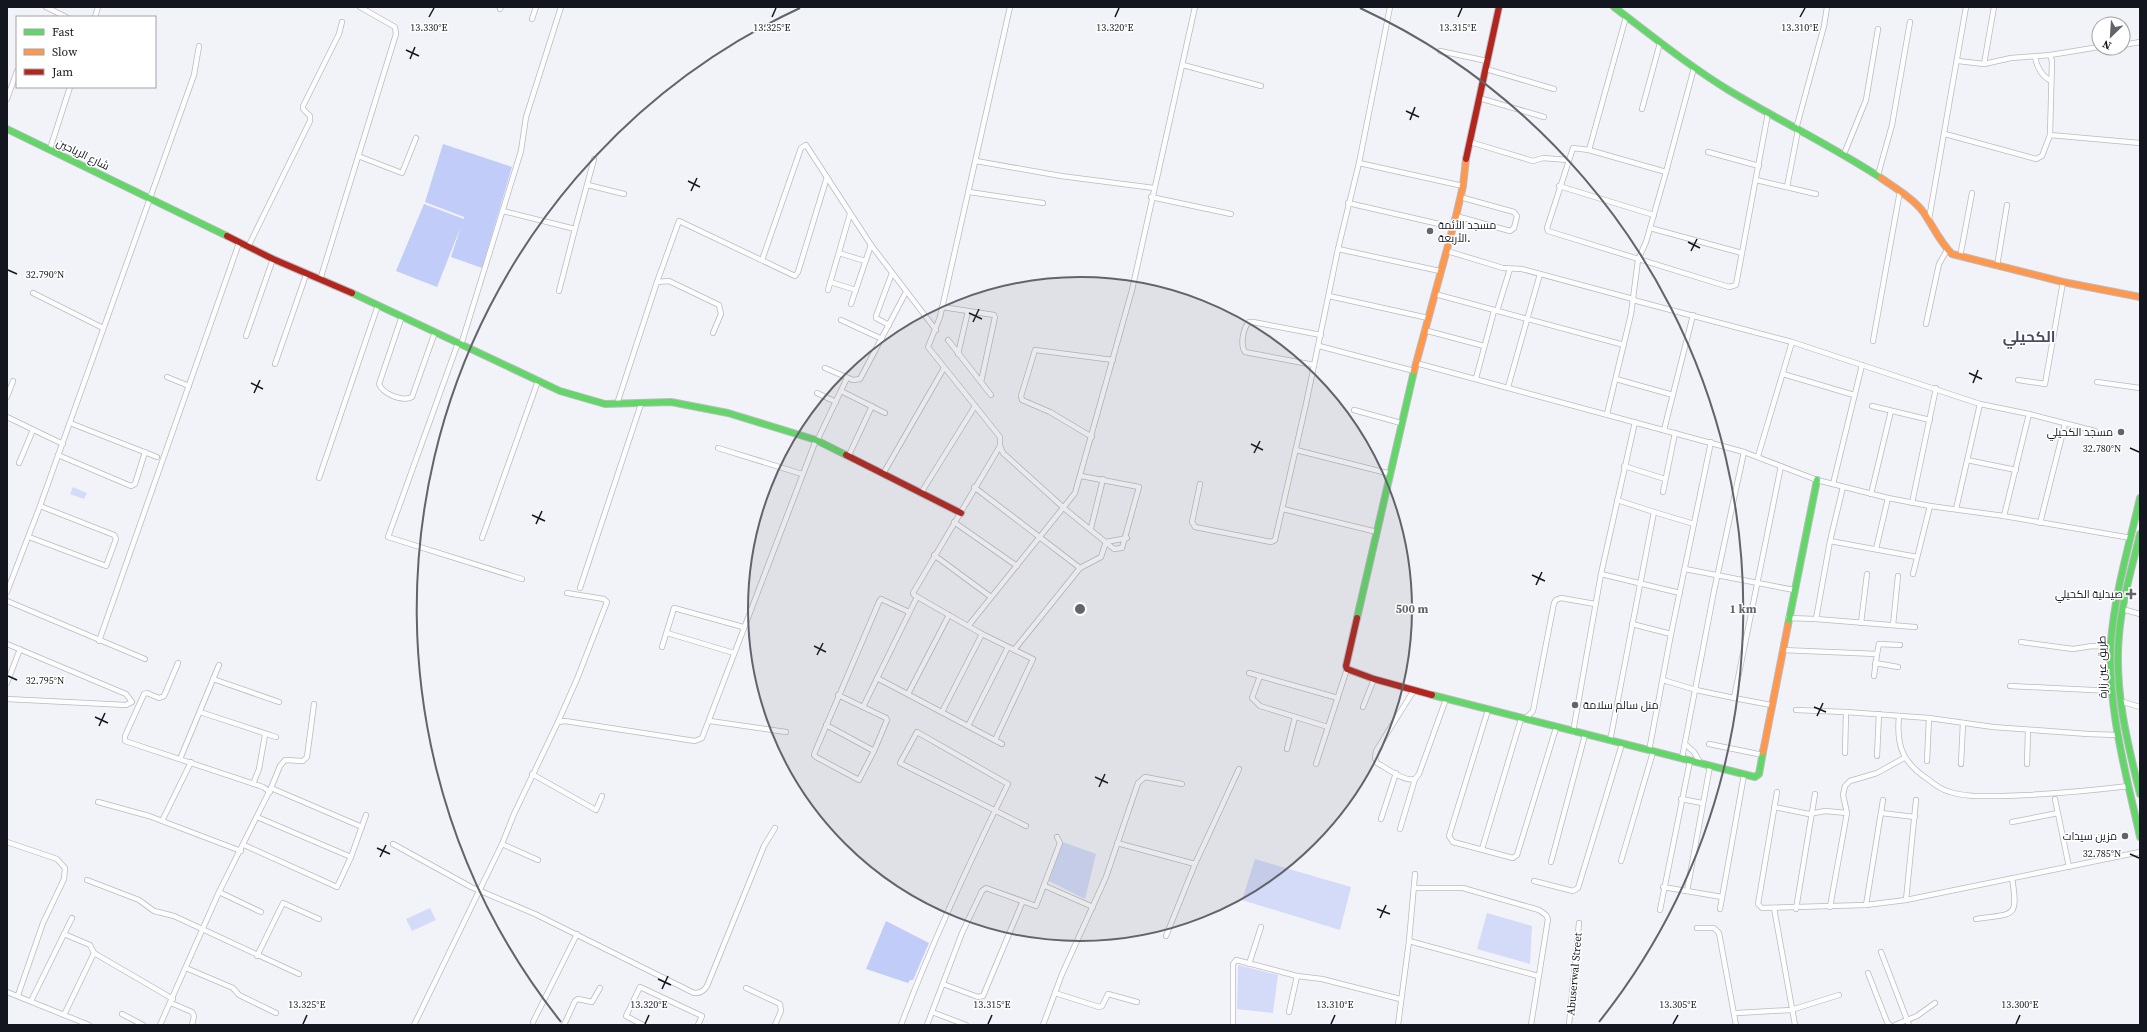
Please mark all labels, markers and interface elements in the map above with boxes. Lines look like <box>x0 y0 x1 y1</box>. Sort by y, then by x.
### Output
legend <box>16 16 156 88</box>
north arrow <box>2091 16 2131 56</box>
text: 13.330°E <box>410 21 448 34</box>
text: 13.325°E <box>753 21 791 34</box>
text: 13.320°E <box>1096 21 1134 34</box>
text: 13.315°E <box>1439 21 1477 34</box>
text: 13.310°E <box>1781 21 1819 34</box>
text: Fast <box>52 24 74 40</box>
text: N <box>2100 36 2114 53</box>
text: Slow <box>52 44 78 60</box>
text: Jam <box>51 64 73 80</box>
street label: شارع الرياحين <box>54 135 112 174</box>
place label: مسجد الأئمة الأربعة. <box>1438 218 1496 246</box>
marker: مسجد الأئمة الأربعة. <box>1425 226 1435 236</box>
text: 32.790°N <box>26 268 64 281</box>
district label: الكحيلي <box>2003 326 2055 349</box>
place label: مسجد الكحيلي <box>2047 425 2113 441</box>
marker: مسجد الكحيلي <box>2116 427 2126 437</box>
text: 32.780°N <box>2083 442 2121 455</box>
place label: صيدلية الكحيلي <box>2055 587 2123 603</box>
marker: صيدلية الكحيلي <box>2126 589 2136 599</box>
text: 500 m <box>1396 601 1429 617</box>
text: 1 km <box>1729 601 1757 617</box>
centre of rings <box>1073 602 1087 616</box>
street label: طريق عين زارة <box>2094 635 2111 699</box>
text: 32.795°N <box>26 674 64 687</box>
place label: منل سالم سلامة <box>1583 698 1659 713</box>
marker: منل سالم سلامة <box>1570 700 1580 710</box>
place label: مزين سيدات <box>2063 829 2117 844</box>
marker: مزين سيدات <box>2120 831 2130 841</box>
text: 32.785°N <box>2083 847 2121 860</box>
street label: Abuserwal Street <box>1563 932 1586 1016</box>
text: 13.325°E <box>288 998 326 1011</box>
text: 13.320°E <box>630 998 668 1011</box>
text: 13.315°E <box>973 998 1011 1011</box>
text: 13.310°E <box>1316 998 1354 1011</box>
text: 13.305°E <box>1659 998 1697 1011</box>
text: 13.300°E <box>2001 998 2039 1011</box>

